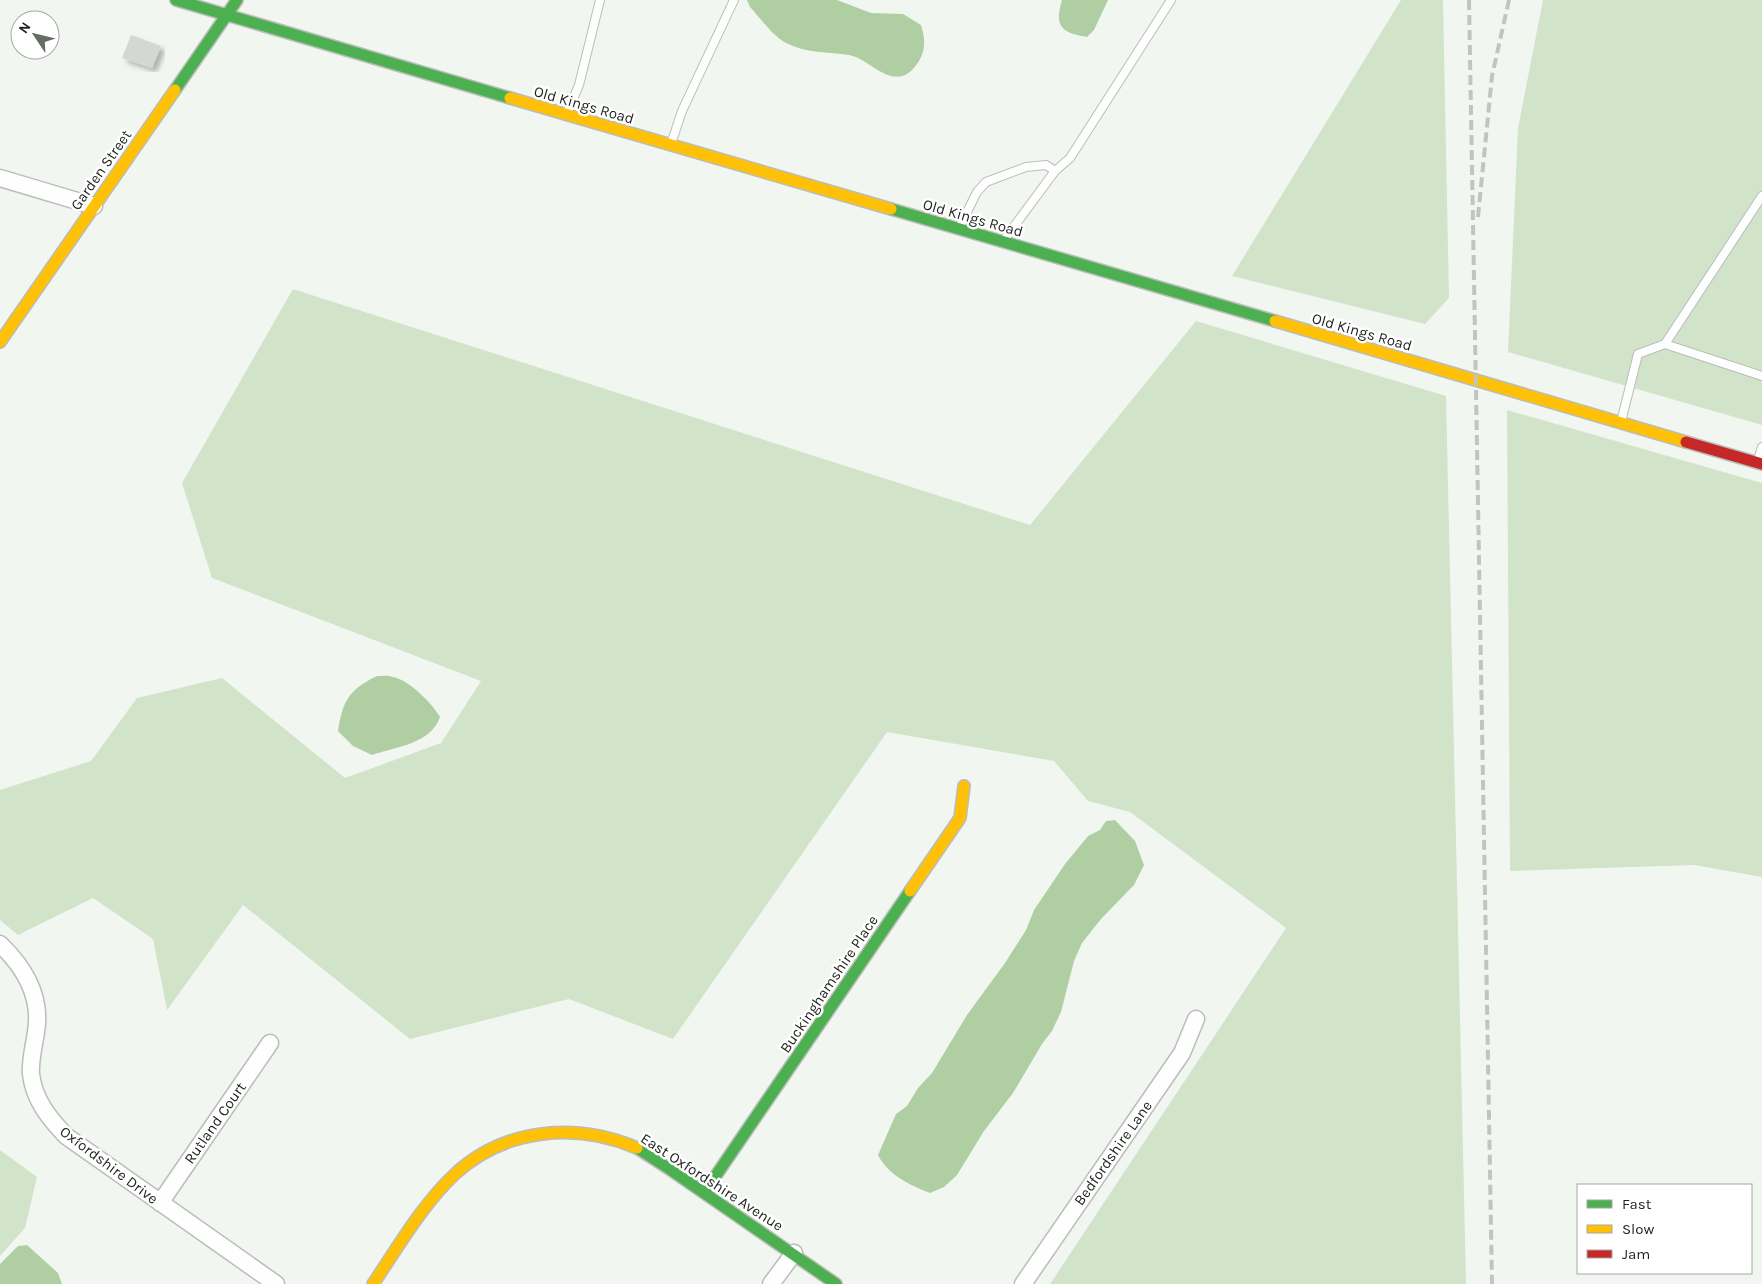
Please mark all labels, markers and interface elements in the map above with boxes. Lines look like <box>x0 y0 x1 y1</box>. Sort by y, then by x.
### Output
north arrow <box>10 10 60 60</box>
text: N <box>15 19 35 37</box>
street label: Old Kings Road <box>532 82 636 128</box>
street label: Garden Street <box>67 126 135 214</box>
street label: Old Kings Road <box>921 195 1025 241</box>
street label: Old Kings Road <box>1310 309 1414 355</box>
street label: Buckinghamshire Place <box>776 912 882 1056</box>
street label: Rutland Court <box>180 1078 250 1167</box>
street label: Bedfordshire Lane <box>1070 1097 1156 1209</box>
street label: Oxfordshire Drive <box>56 1122 162 1208</box>
street label: East Oxfordshire Avenue <box>637 1129 787 1235</box>
legend <box>1577 1184 1752 1274</box>
text: Fast <box>1622 1195 1652 1213</box>
text: Slow <box>1622 1220 1654 1238</box>
text: Jam <box>1622 1245 1650 1263</box>

